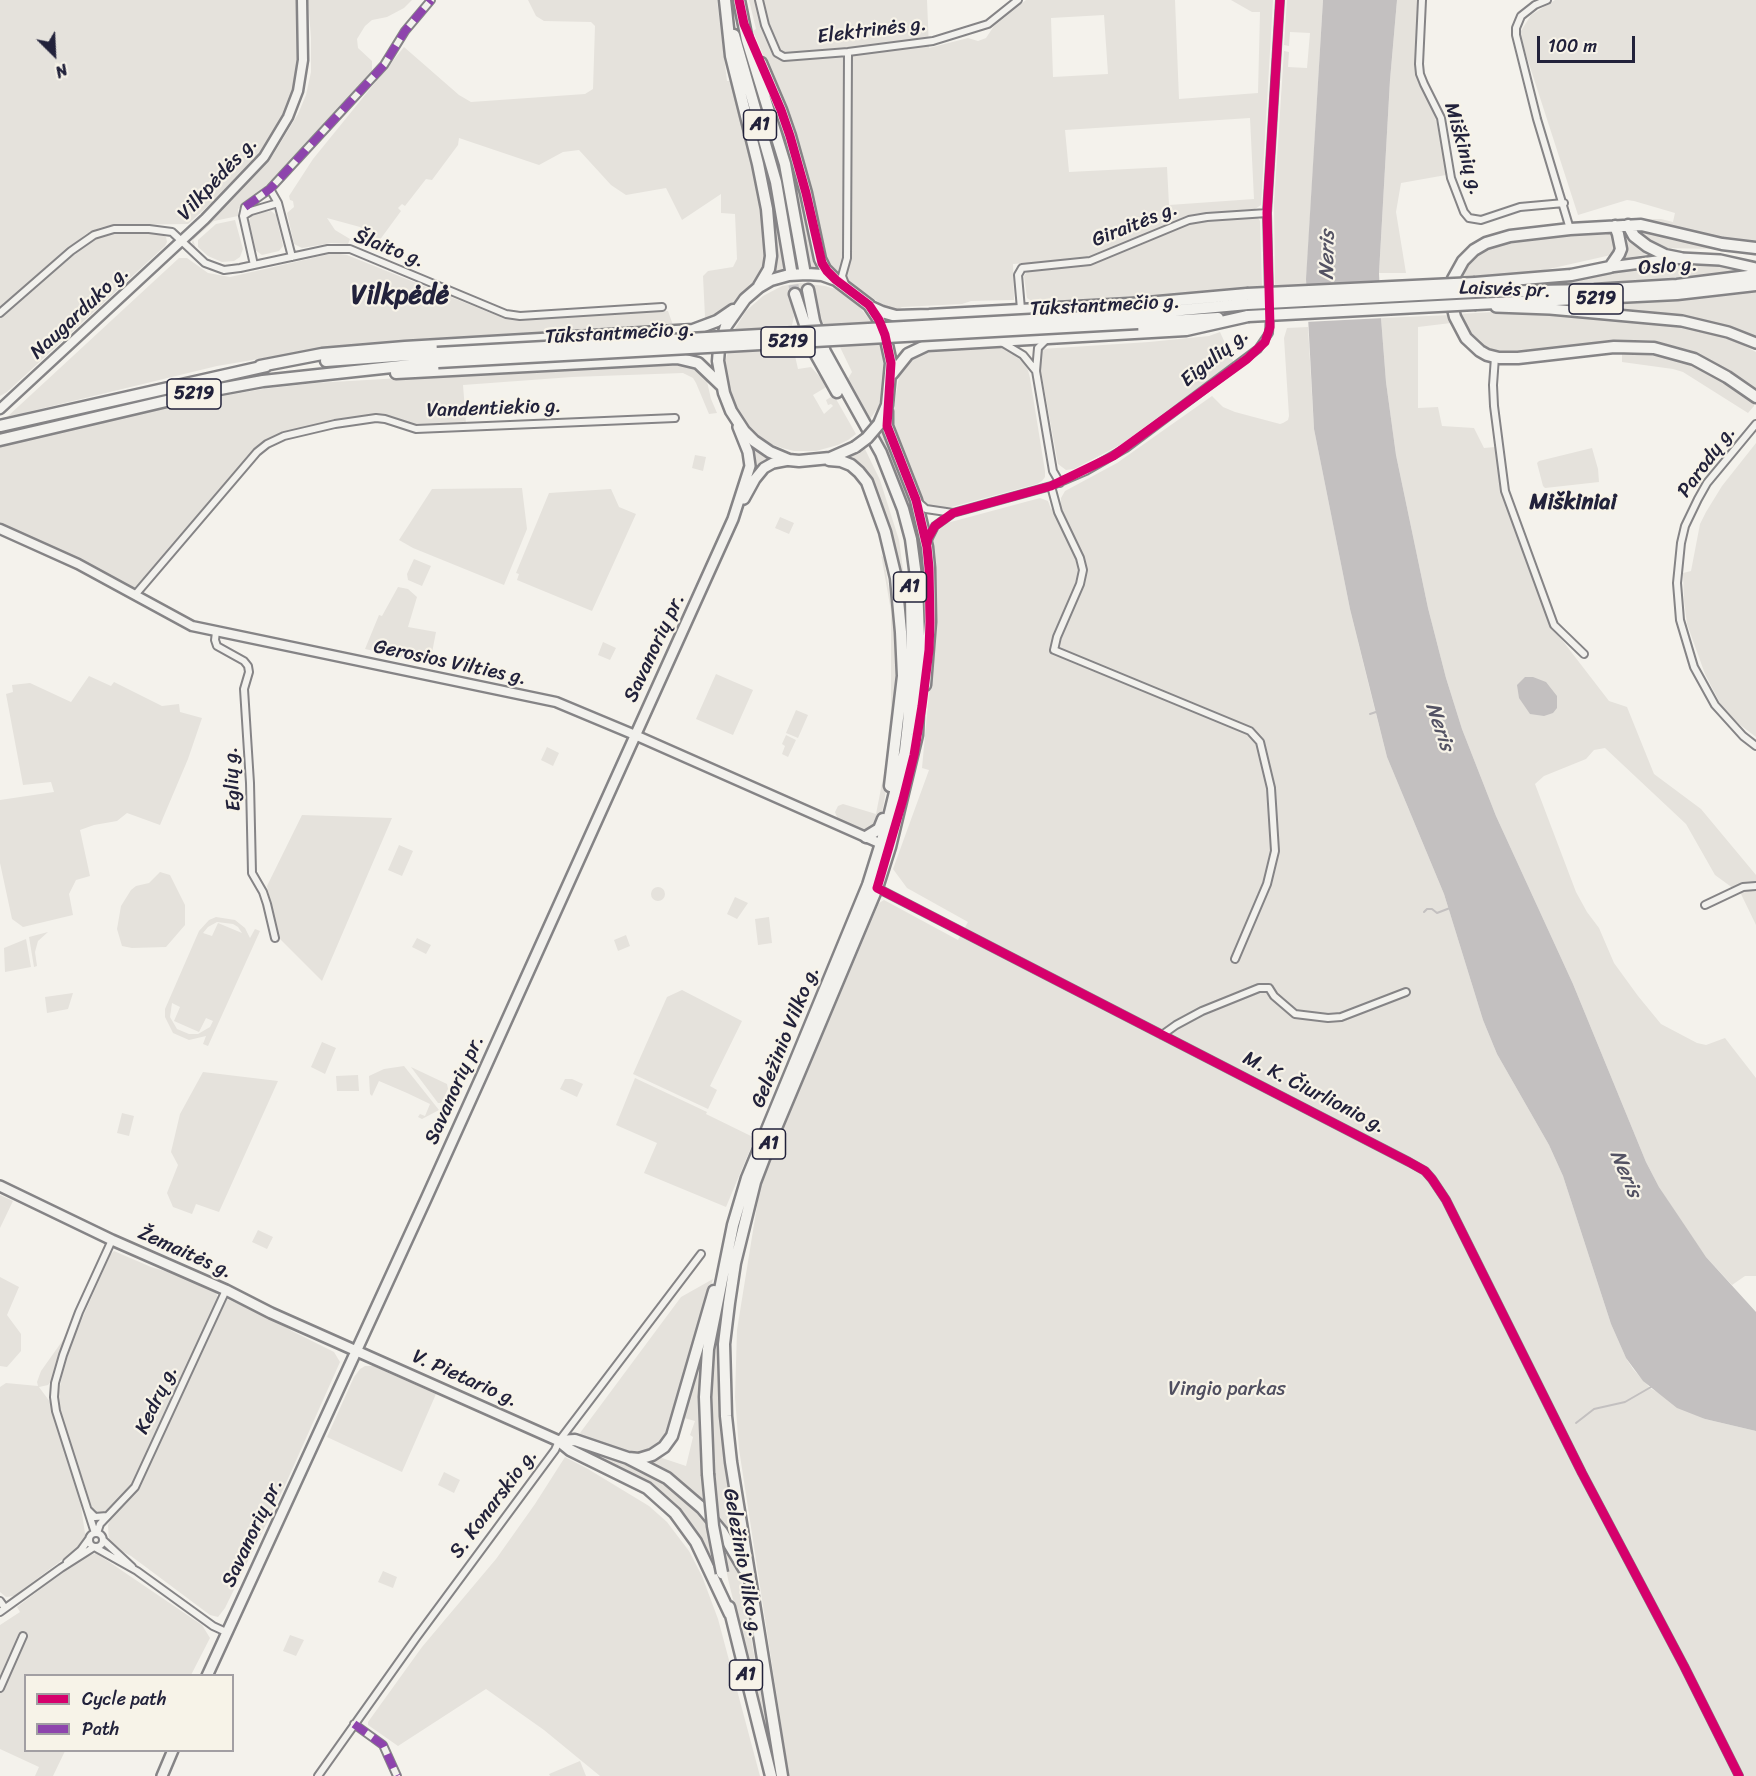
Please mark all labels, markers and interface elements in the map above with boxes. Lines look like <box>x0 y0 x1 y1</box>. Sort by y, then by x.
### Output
street label: Elektrinės g. <box>816 12 928 50</box>
north arrow <box>24 24 84 84</box>
scale bar <box>1540 24 1638 62</box>
text: 100 m <box>1548 30 1597 62</box>
text: N <box>51 55 72 86</box>
street label: Miškinių g. <box>1438 100 1488 198</box>
road number: A1 <box>744 110 777 140</box>
street label: Vilkpėdės g. <box>173 132 263 226</box>
street label: Giraitės g. <box>1089 197 1181 253</box>
street label: Šlaito g. <box>350 225 428 273</box>
water label: Neris <box>1315 230 1341 280</box>
street label: Oslo g. <box>1638 253 1698 281</box>
street label: Naugarduko g. <box>26 261 134 365</box>
street label: Laisvės pr. <box>1459 276 1551 304</box>
district label: Vilkpėdė <box>351 280 449 312</box>
road number: 5219 <box>1569 284 1623 314</box>
street label: Tūkstantmečio g. <box>1029 290 1181 322</box>
street label: Tūkstantmečio g. <box>544 318 696 350</box>
street label: Eigulių g. <box>1176 323 1254 393</box>
road number: 5219 <box>761 327 815 357</box>
road number: 5219 <box>167 379 221 409</box>
street label: Vandentiekio g. <box>426 395 562 423</box>
street label: Parodų g. <box>1673 421 1741 503</box>
district label: Miškiniai <box>1530 490 1616 516</box>
road number: A1 <box>894 572 926 602</box>
street label: Savanorių pr. <box>619 590 691 706</box>
street label: Gerosios Vilties g. <box>371 635 529 691</box>
water label: Neris <box>1419 700 1459 754</box>
street label: Eglių g. <box>219 746 247 812</box>
street label: Geležinio Vilko g. <box>747 963 825 1111</box>
street label: Savanorių pr. <box>420 1032 490 1148</box>
street label: M. K. Čiurlionio g. <box>1239 1047 1389 1139</box>
road number: A1 <box>752 1129 786 1159</box>
water label: Neris <box>1603 1146 1647 1202</box>
street label: Žemaitės g. <box>134 1222 236 1284</box>
street label: V. Pietario g. <box>408 1345 522 1413</box>
street label: Kedrų g. <box>131 1362 183 1438</box>
park label: Vingio parkas <box>1168 1378 1286 1402</box>
street label: S. Konarskio g. <box>445 1444 543 1564</box>
street label: Savanorių pr. <box>217 1475 289 1591</box>
street label: Geležinio Vilko g. <box>717 1487 767 1639</box>
road number: A1 <box>730 1660 762 1690</box>
legend <box>24 1674 234 1752</box>
text: Cycle path <box>82 1683 166 1715</box>
text: Path <box>82 1713 119 1745</box>

